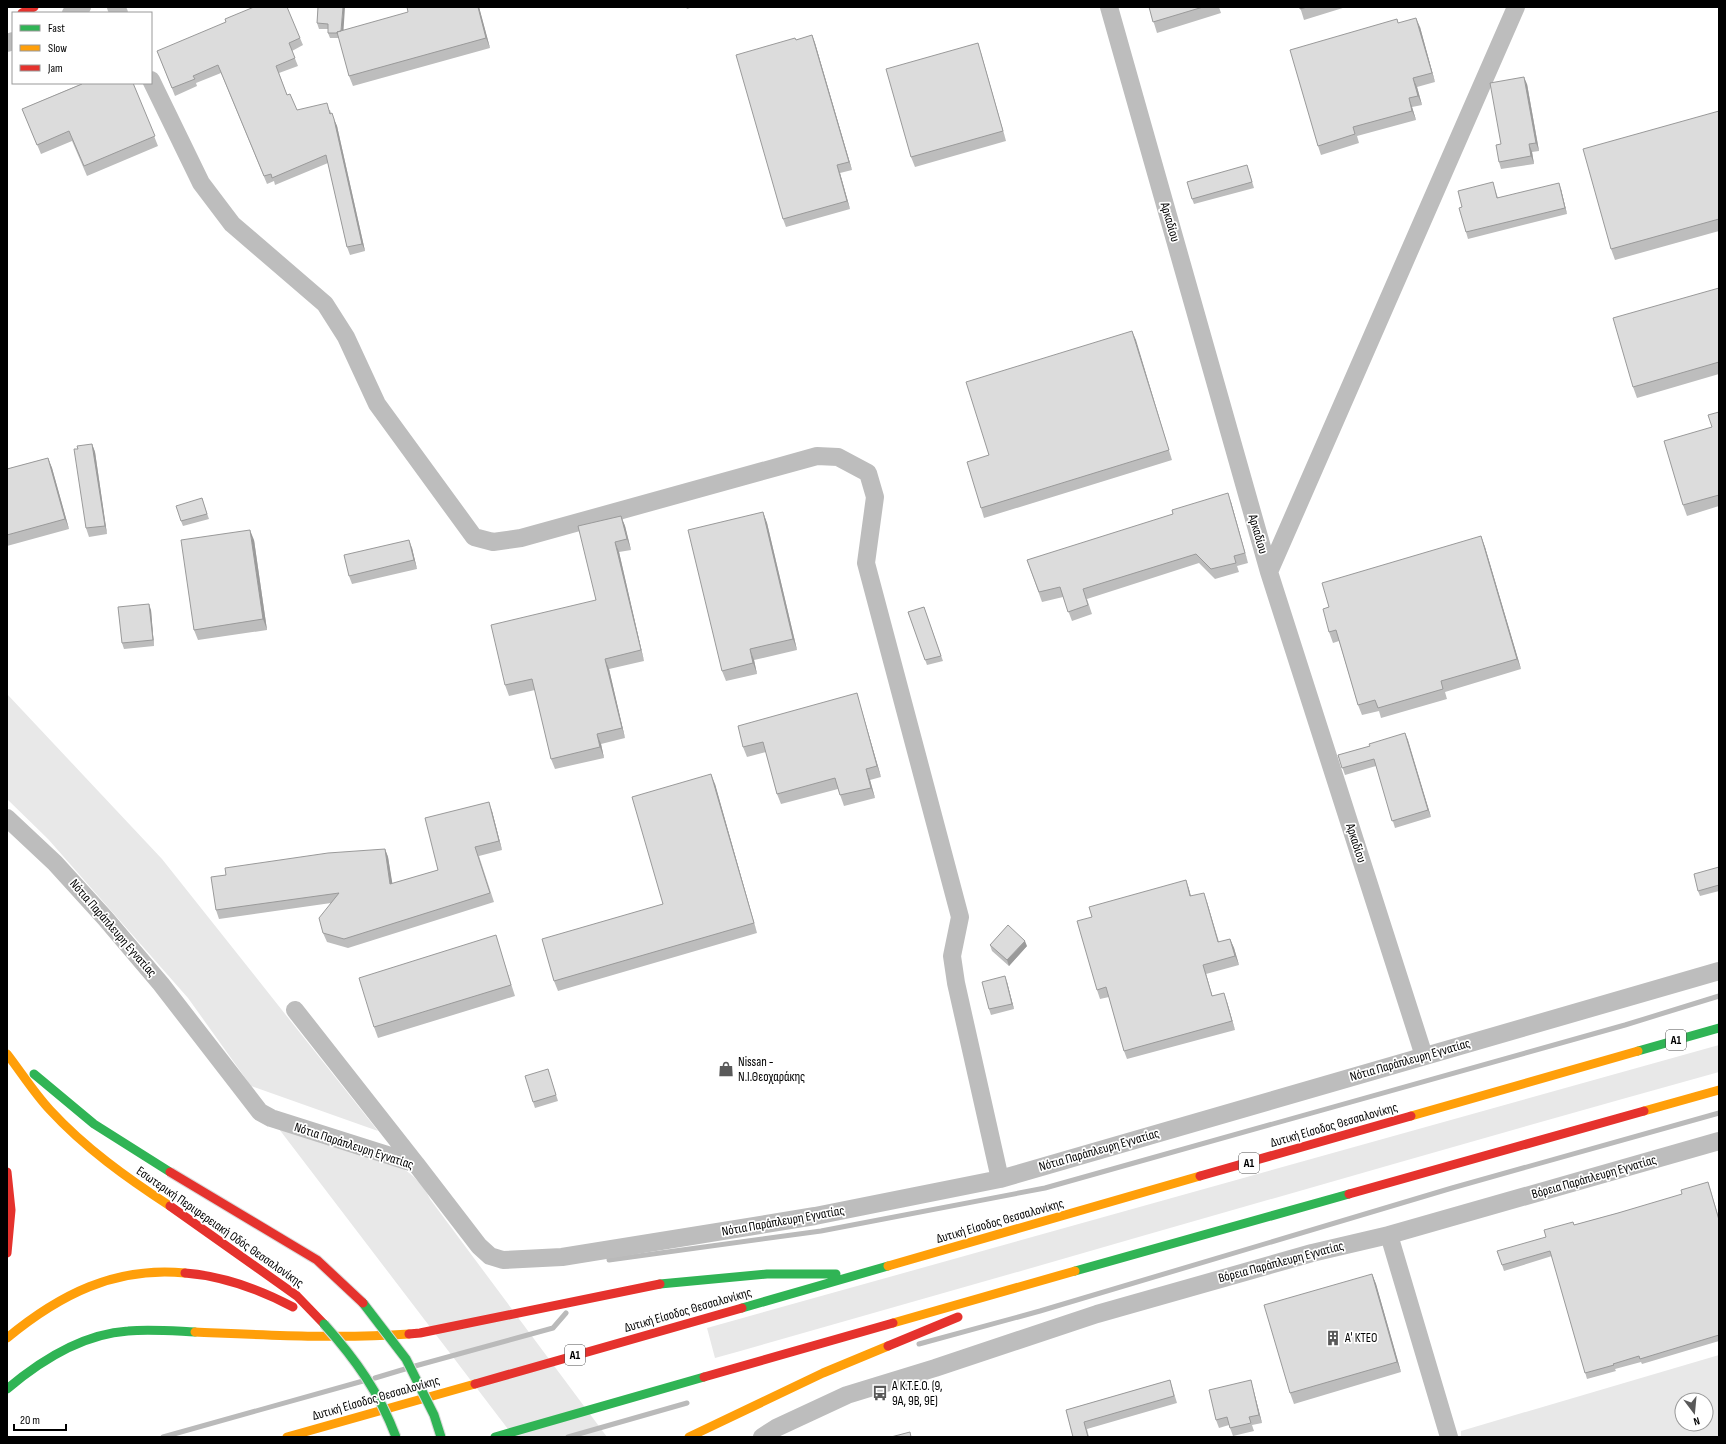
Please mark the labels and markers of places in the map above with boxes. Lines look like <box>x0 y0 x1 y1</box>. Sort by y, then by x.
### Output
place label: Nissan - Ν.Ι.Θεοχαράκης <box>738 1054 805 1085</box>
shop icon: Nissan - Ν.Ι.Θεοχαράκης <box>717 1060 735 1078</box>
building icon: Α' ΚΤΕΟ <box>1324 1329 1342 1347</box>
place label: Α' ΚΤΕΟ <box>1344 1330 1377 1346</box>
place label: Α Κ.Τ.Ε.Ο. (9, 9Α, 9Β, 9Ε) <box>891 1378 943 1409</box>
bus stop icon: Α Κ.Τ.Ε.Ο. (9, 9Α, 9Β, 9Ε) <box>871 1384 889 1402</box>

